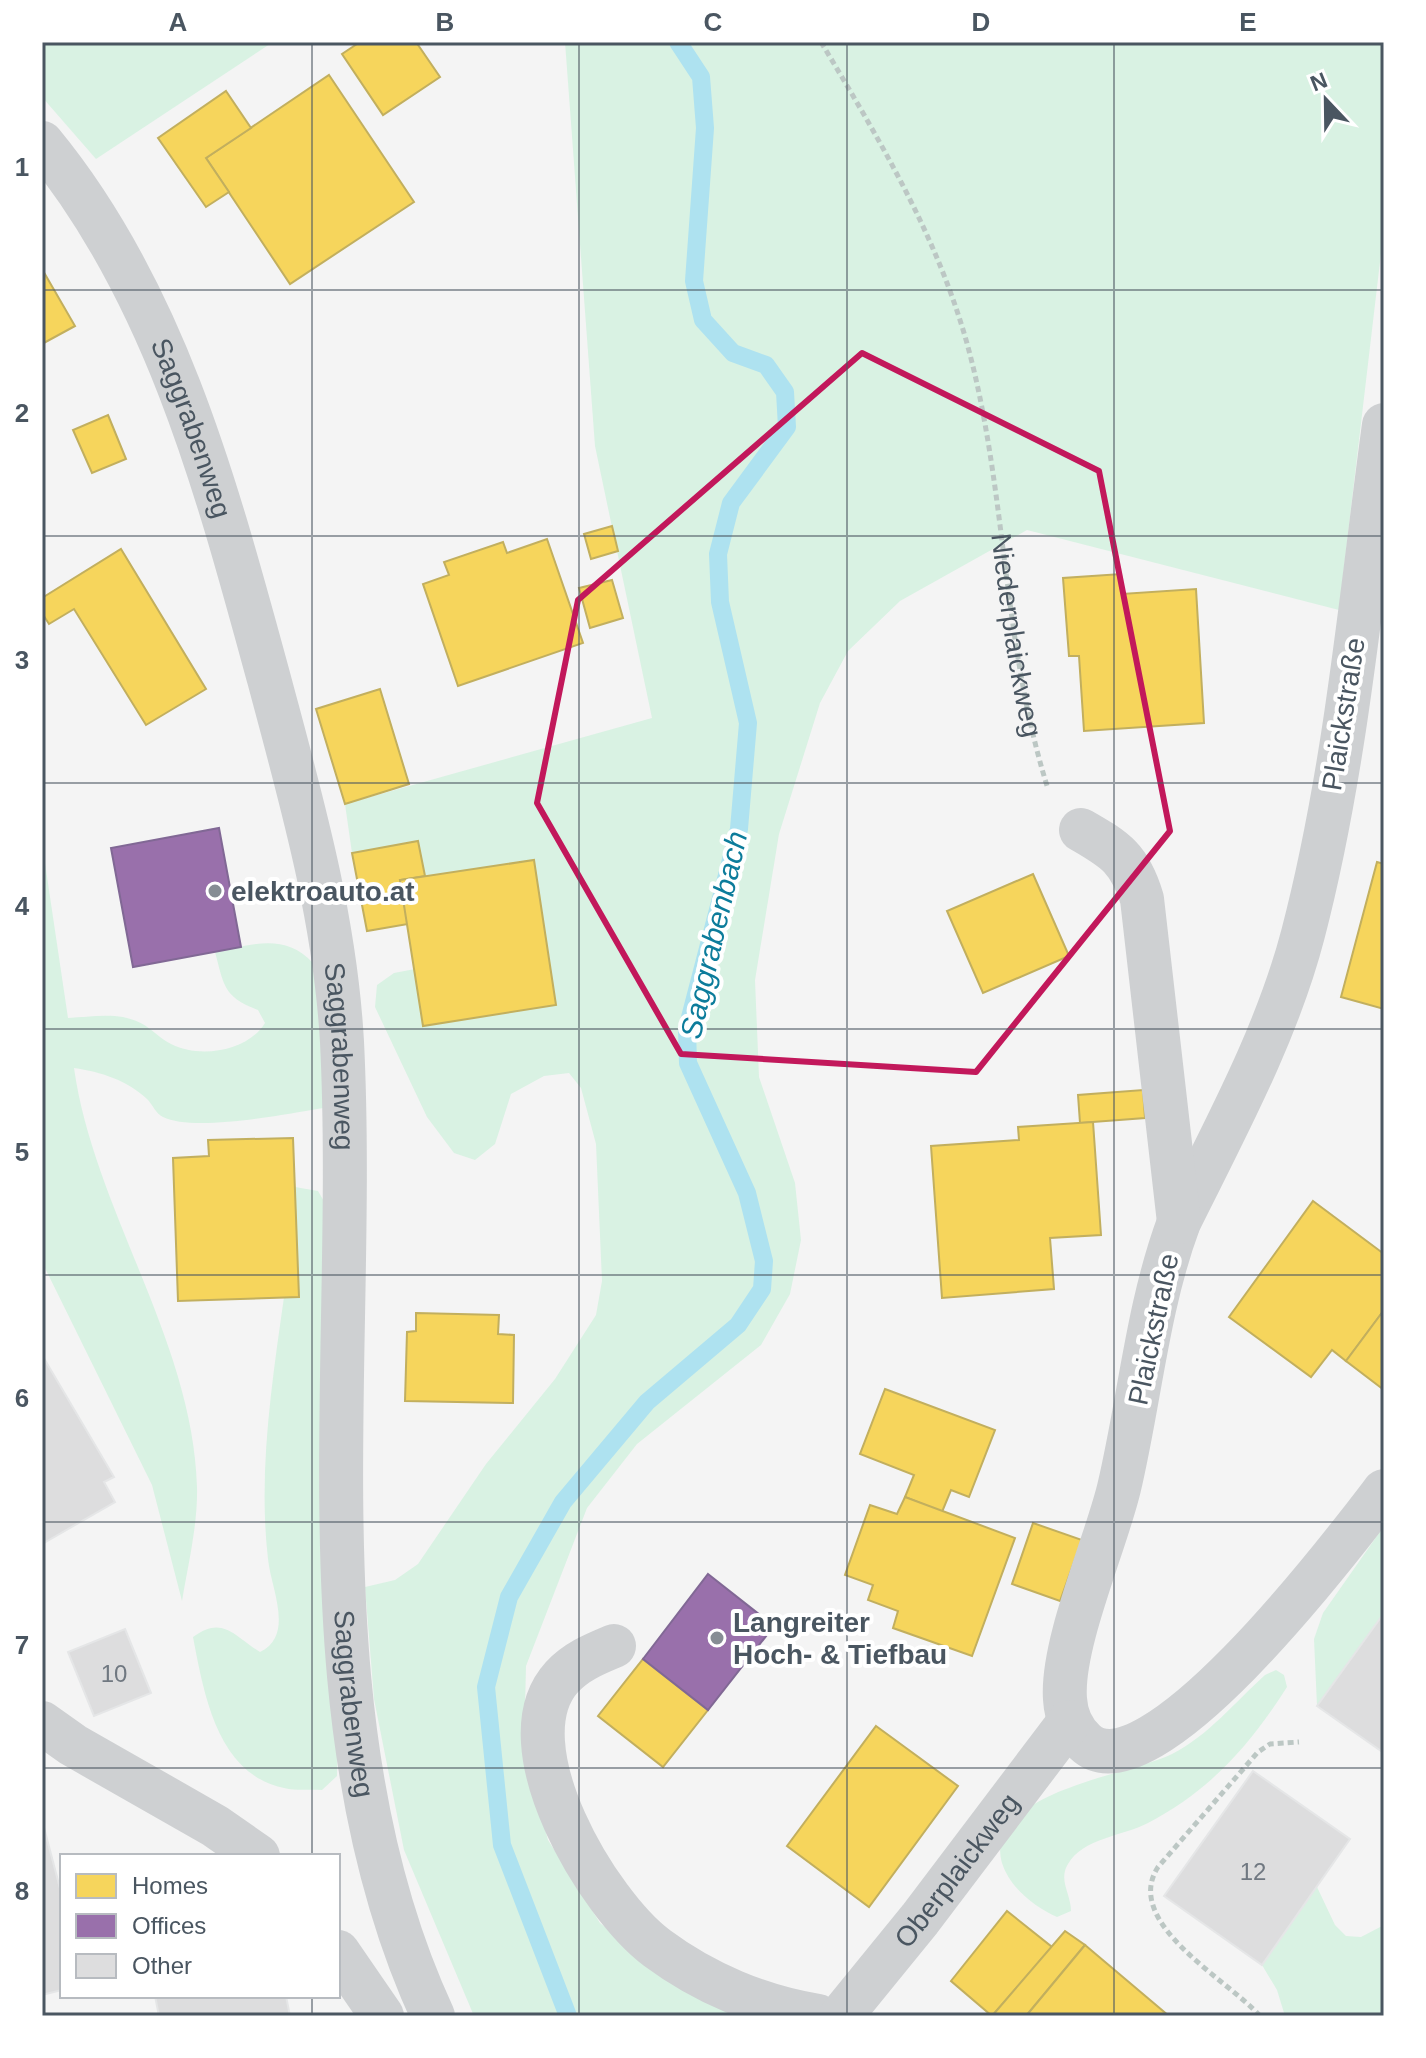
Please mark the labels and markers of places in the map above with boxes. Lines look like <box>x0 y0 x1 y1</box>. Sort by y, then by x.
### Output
place label: elektroauto.at <box>231 876 415 907</box>
marker: elektroauto.at <box>206 882 224 900</box>
place label: Langreiter Hoch- & Tiefbau <box>733 1607 947 1670</box>
marker: Langreiter Hoch- & Tiefbau <box>708 1629 726 1647</box>

